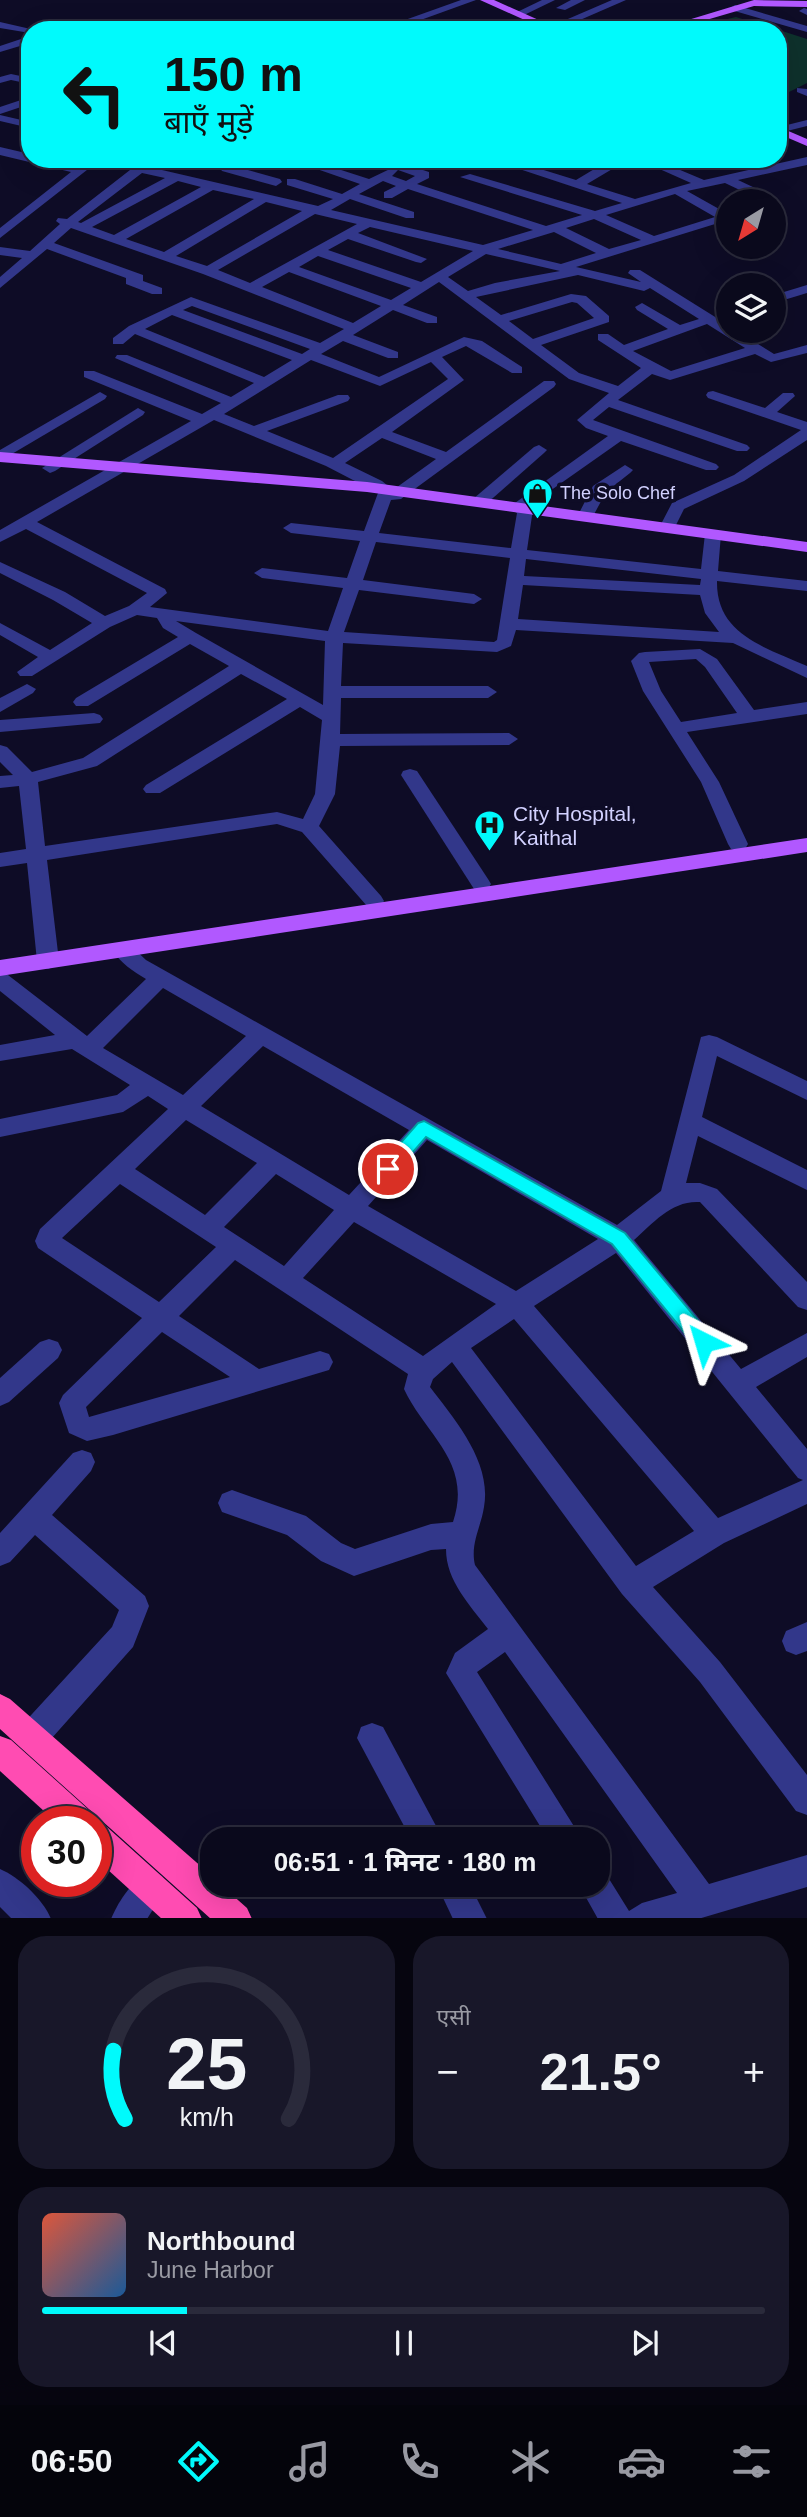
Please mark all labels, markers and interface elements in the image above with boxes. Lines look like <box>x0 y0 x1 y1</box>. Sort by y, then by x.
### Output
text: 150 m <box>164 47 303 101</box>
icon: left <box>49 49 140 140</box>
text: बाएँ मुड़ें <box>164 104 253 140</box>
north arrow <box>716 189 786 259</box>
map controls <box>716 189 786 343</box>
button: layers <box>716 273 786 343</box>
shop icon: The Solo Chef <box>520 476 554 520</box>
place label: The Solo Chef <box>560 483 676 503</box>
place label: City Hospital, Kaithal <box>513 802 637 849</box>
hospital icon: City Hospital, Kaithal <box>473 809 507 853</box>
pin <box>358 1139 418 1199</box>
icon: arrive <box>369 1150 407 1188</box>
position arrow <box>667 1305 741 1379</box>
speed limit sign: 30 <box>21 1806 112 1897</box>
text: 06:51 · 1 मिनट · 180 m <box>274 1847 536 1877</box>
text: एसी <box>437 2004 471 2030</box>
text: 25 <box>166 2023 247 2104</box>
text: 21.5° <box>540 2043 662 2101</box>
text: − <box>437 2051 459 2093</box>
text: + <box>743 2051 765 2093</box>
text: km/h <box>179 2102 233 2130</box>
text: Northbound <box>147 2226 296 2256</box>
text: June Harbor <box>147 2257 274 2283</box>
icon: previous <box>144 2324 182 2362</box>
icon: pause <box>385 2324 423 2362</box>
icon: next <box>626 2324 664 2362</box>
icon: directions <box>174 2437 223 2486</box>
icon: music <box>285 2437 334 2486</box>
icon: phone <box>395 2437 444 2486</box>
icon: climate <box>506 2437 555 2486</box>
icon: car <box>617 2437 666 2486</box>
icon: filters <box>727 2437 776 2486</box>
text: 06:50 <box>31 2443 113 2479</box>

